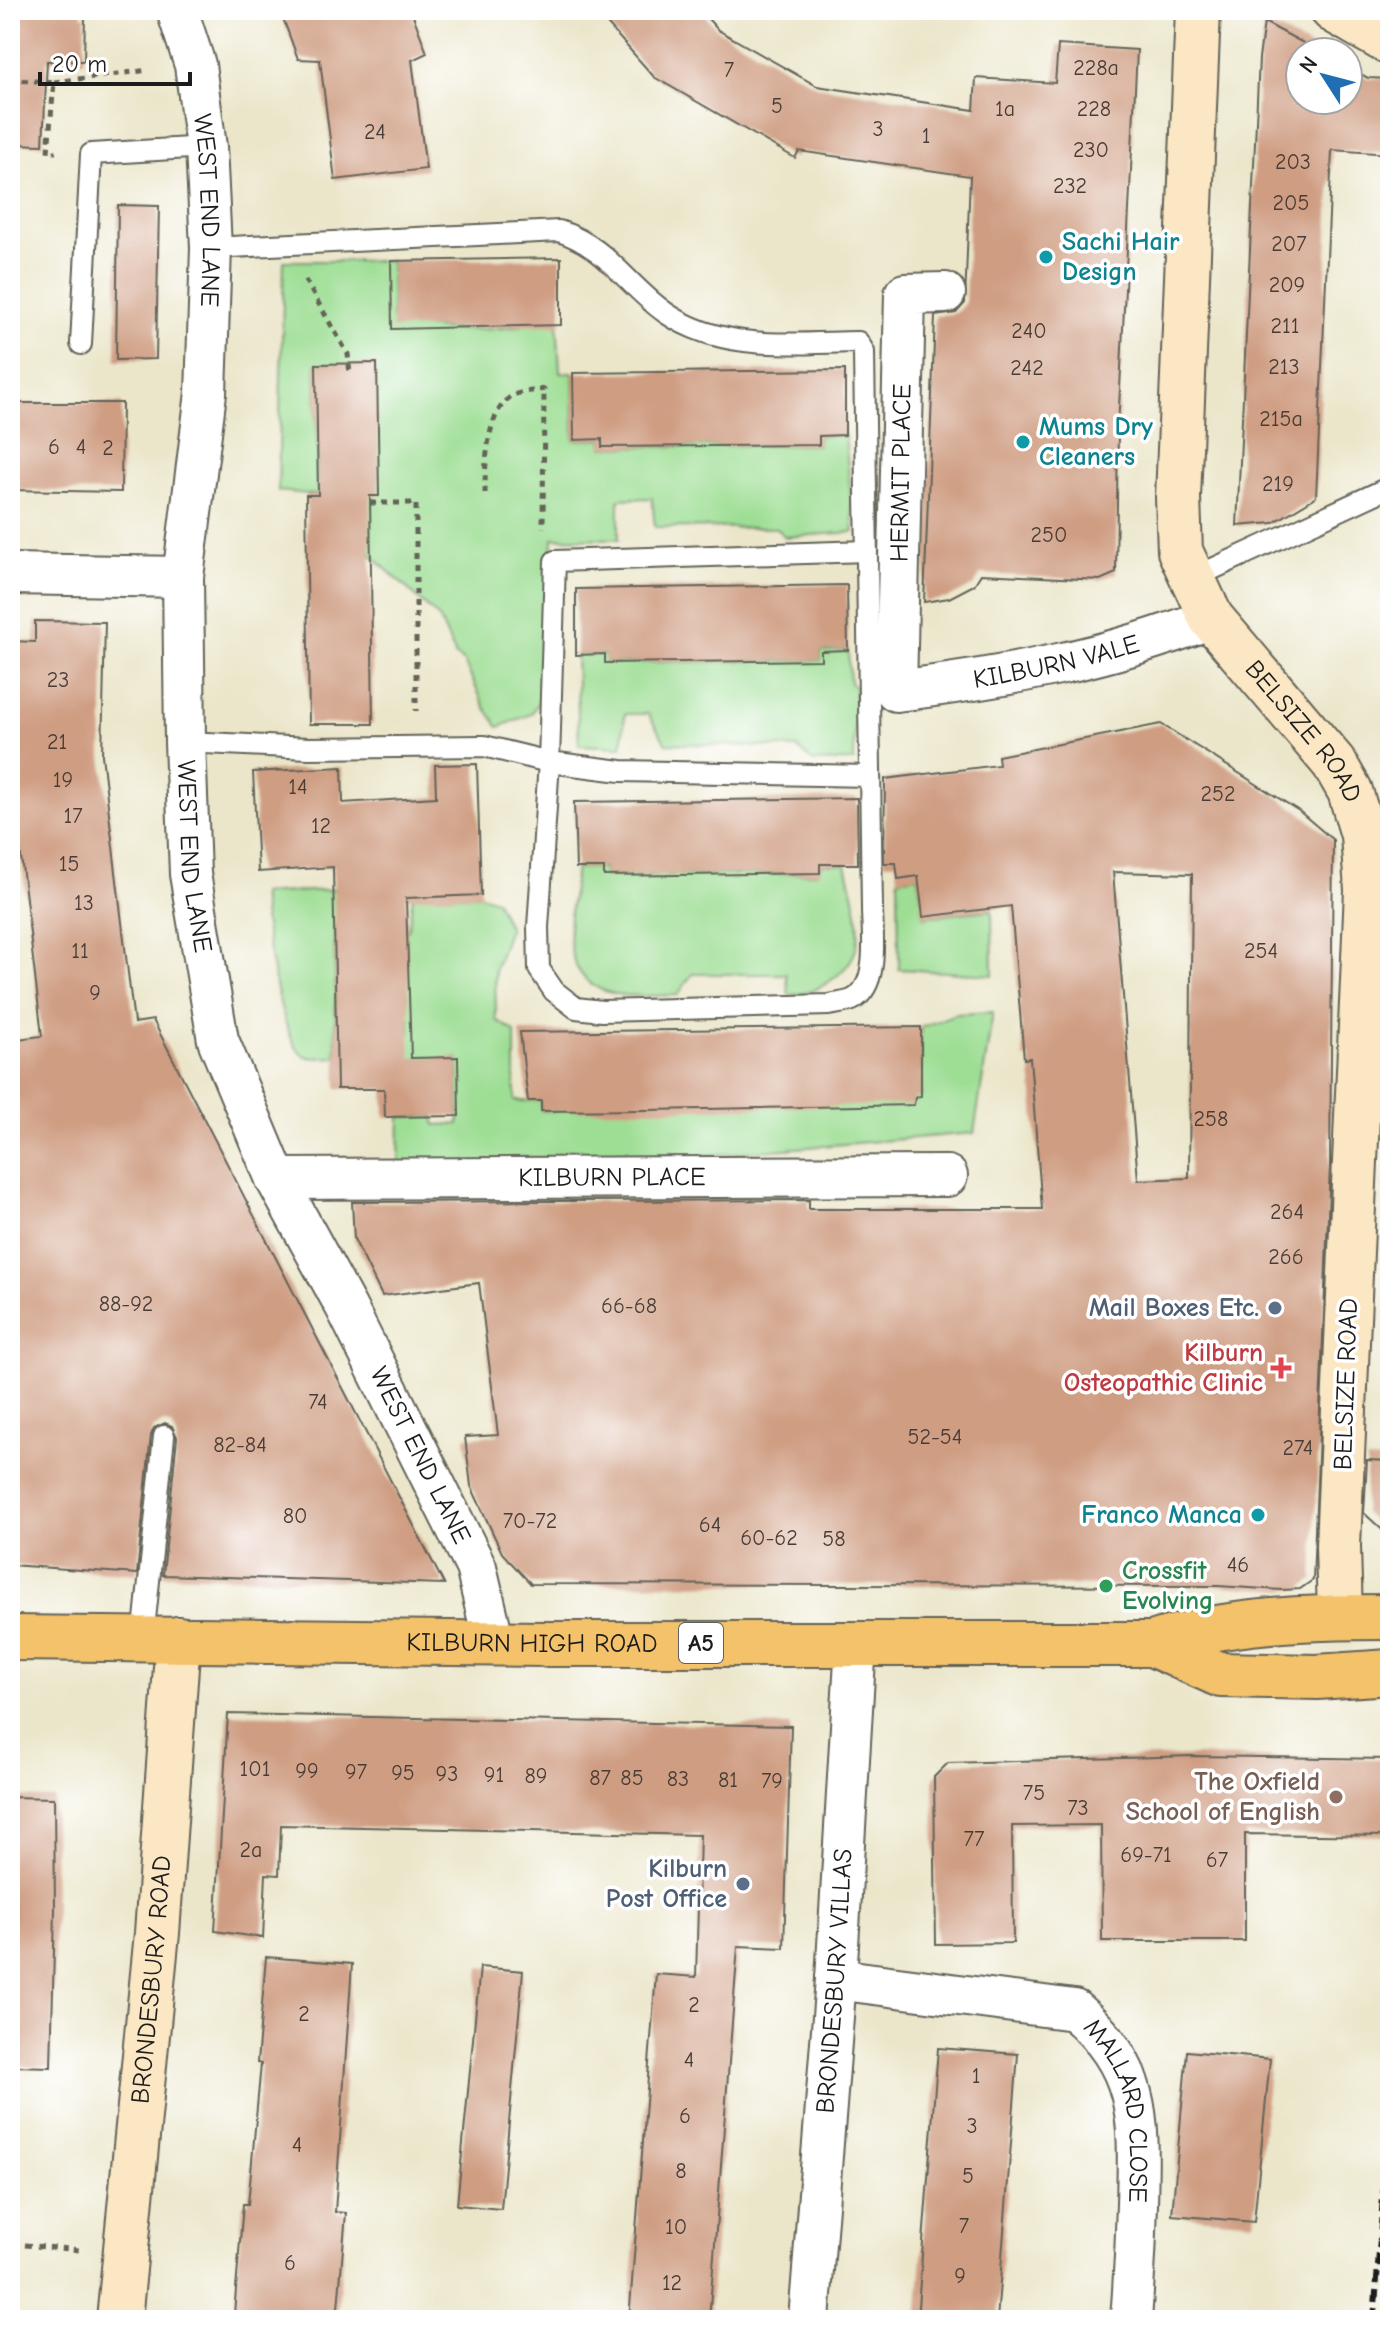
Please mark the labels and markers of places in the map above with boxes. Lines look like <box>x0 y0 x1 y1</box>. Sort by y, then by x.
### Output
place label: Sachi Hair Design <box>1062 227 1180 287</box>
marker: Sachi Hair Design <box>1037 248 1055 266</box>
place label: Mums Dry Cleaners <box>1039 412 1153 472</box>
marker: Mums Dry Cleaners <box>1014 433 1032 451</box>
place label: Mail Boxes Etc. <box>1089 1293 1259 1323</box>
marker: Mail Boxes Etc. <box>1266 1299 1284 1317</box>
place label: Kilburn Osteopathic Clinic <box>1064 1338 1263 1398</box>
marker: Kilburn Osteopathic Clinic <box>1270 1357 1292 1379</box>
place label: Franco Manca <box>1081 1500 1242 1530</box>
marker: Franco Manca <box>1249 1506 1267 1524</box>
place label: Crossfit Evolving <box>1122 1556 1213 1616</box>
marker: Crossfit Evolving <box>1097 1577 1115 1595</box>
place label: The Oxfield School of English <box>1126 1767 1320 1827</box>
marker: The Oxfield School of English <box>1327 1788 1345 1806</box>
place label: Kilburn Post Office <box>606 1854 727 1914</box>
marker: Kilburn Post Office <box>734 1875 752 1893</box>

